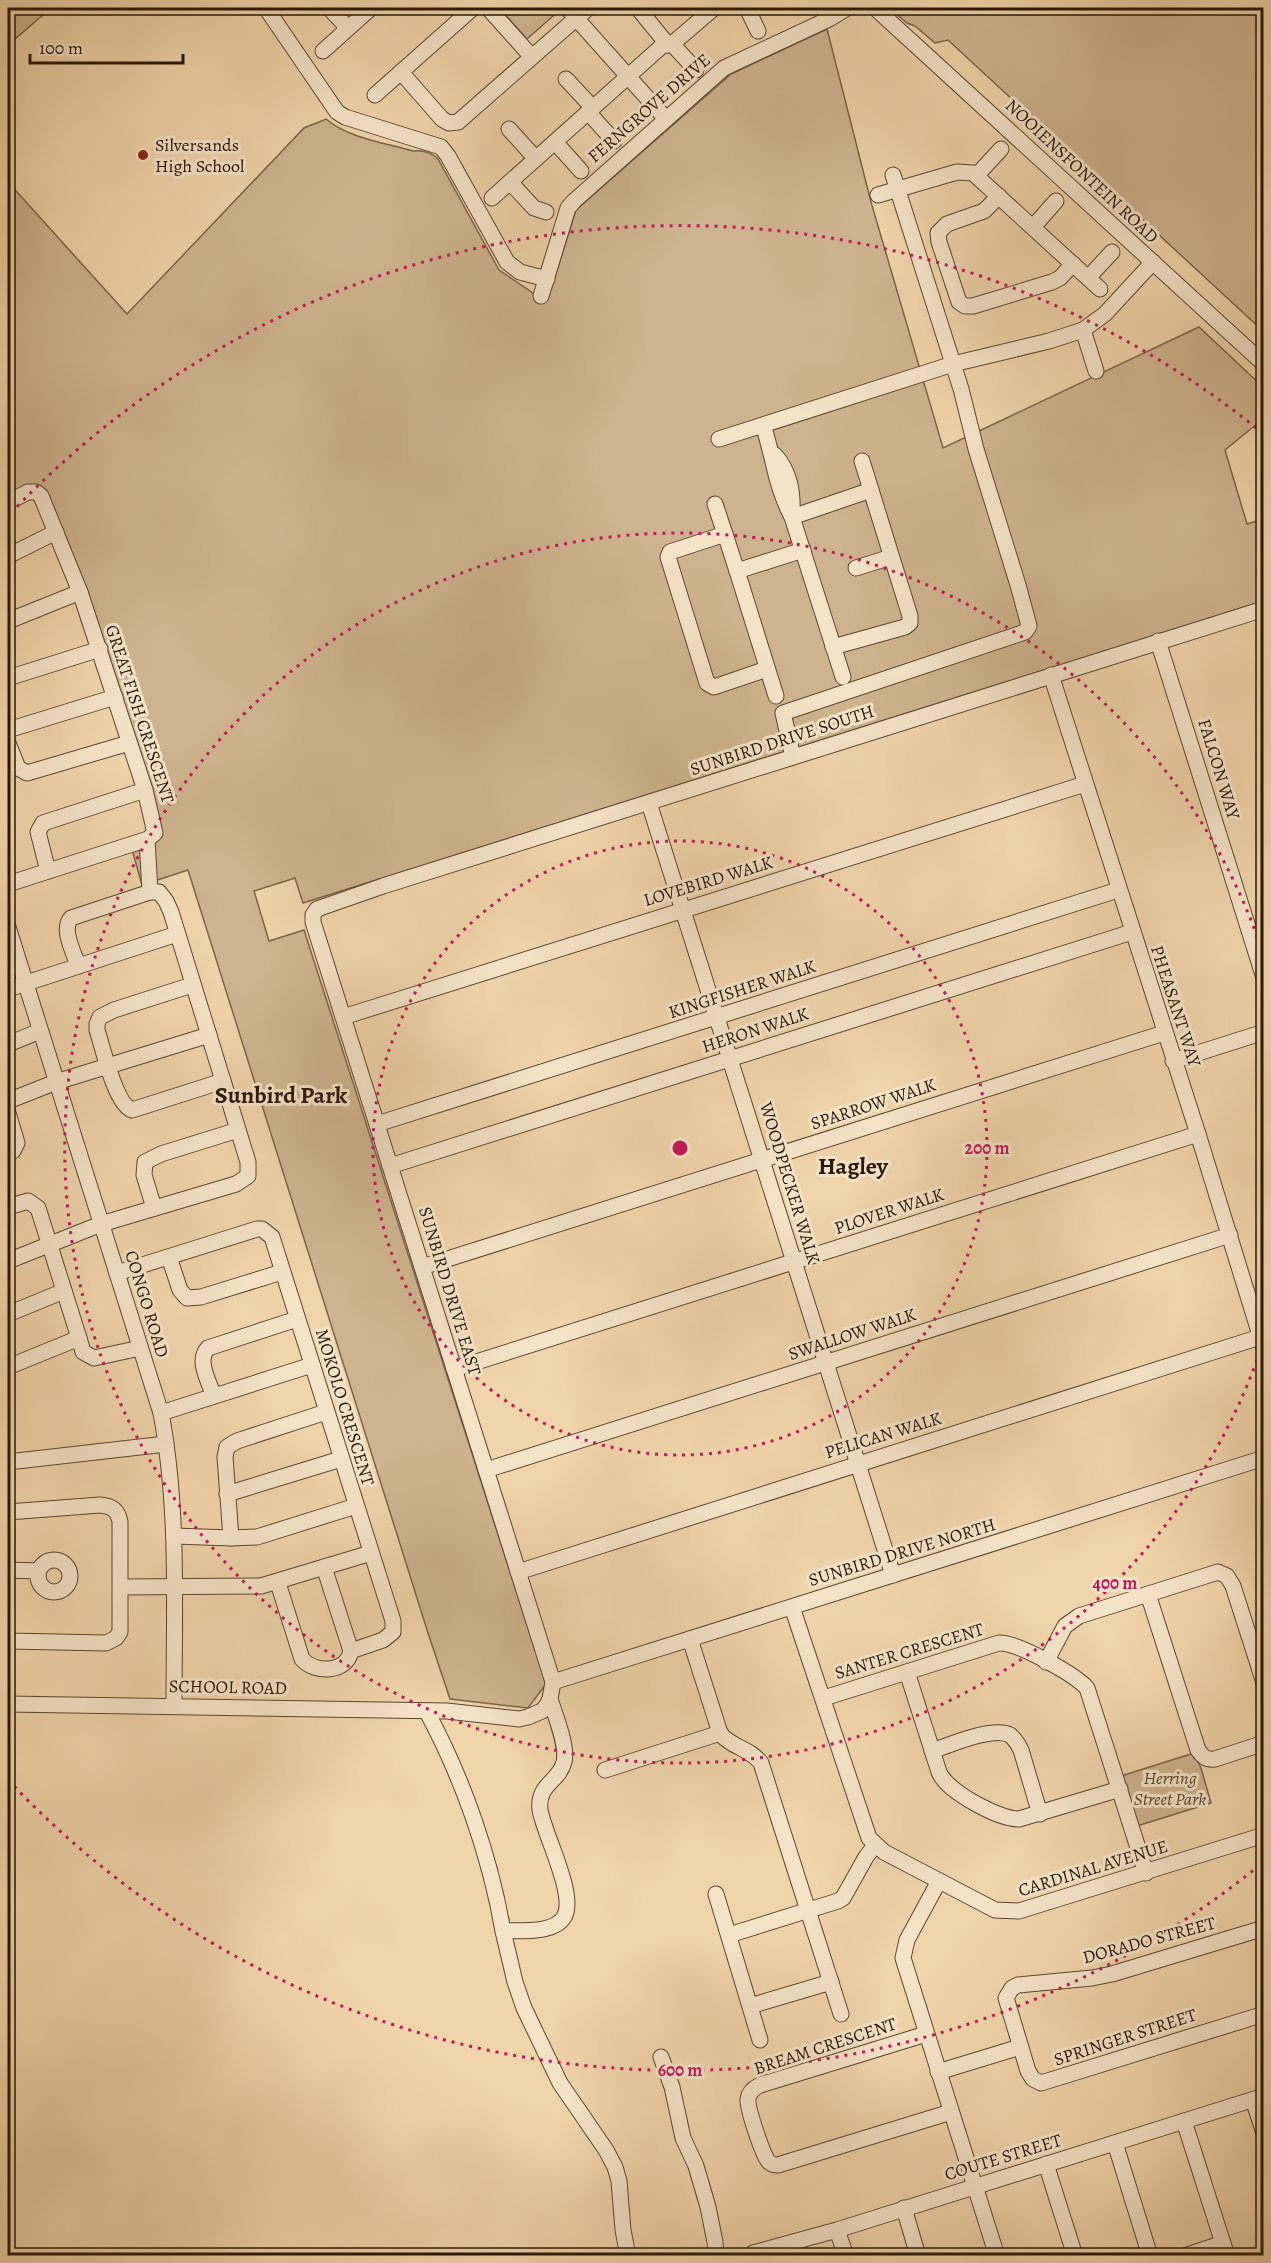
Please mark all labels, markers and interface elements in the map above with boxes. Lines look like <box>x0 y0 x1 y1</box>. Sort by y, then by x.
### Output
scale bar <box>30 27 183 65</box>
text: 100 m <box>39 36 83 60</box>
street label: FERNGROVE DRIVE <box>582 48 716 168</box>
street label: NOOIENSFONTEIN ROAD <box>1000 94 1164 248</box>
place label: Silversands High School <box>155 133 245 178</box>
marker: Silversands High School <box>136 148 150 162</box>
street label: GREAT FISH CRESCENT <box>100 622 180 806</box>
street label: SUNBIRD DRIVE SOUTH <box>687 699 877 781</box>
street label: FALCON WAY <box>1192 716 1246 824</box>
street label: LOVEBIRD WALK <box>641 850 776 912</box>
street label: PHEASANT WAY <box>1145 942 1207 1071</box>
street label: KINGFISHER WALK <box>665 954 819 1024</box>
street label: HERON WALK <box>699 1001 812 1059</box>
street label: SPARROW WALK <box>807 1072 939 1136</box>
district label: Sunbird Park <box>215 1079 348 1111</box>
street label: WOODPECKER WALK <box>754 1098 826 1268</box>
text: 200 m <box>964 1136 1010 1160</box>
centre of rings <box>670 1138 690 1158</box>
district label: Hagley <box>818 1150 889 1182</box>
street label: PLOVER WALK <box>831 1182 947 1240</box>
street label: SUNBIRD DRIVE EAST <box>413 1204 487 1378</box>
street label: CONGO ROAD <box>119 1248 175 1360</box>
street label: SWALLOW WALK <box>785 1302 920 1366</box>
street label: MOKOLO CRESCENT <box>310 1326 380 1489</box>
street label: PELICAN WALK <box>822 1406 945 1464</box>
street label: SUNBIRD DRIVE NORTH <box>806 1512 998 1592</box>
text: 400 m <box>1093 1571 1137 1595</box>
street label: SANTER CRESCENT <box>832 1617 987 1685</box>
street label: SCHOOL ROAD <box>169 1674 287 1700</box>
park label: Herring Street Park <box>1134 1766 1206 1811</box>
street label: CARDINAL AVENUE <box>1015 1834 1171 1902</box>
street label: DORADO STREET <box>1080 1911 1218 1969</box>
street label: SPRINGER STREET <box>1051 2003 1200 2071</box>
street label: BREAM CRESCENT <box>751 2012 899 2080</box>
text: 600 m <box>658 2058 702 2082</box>
street label: COUTE STREET <box>942 2128 1065 2186</box>

